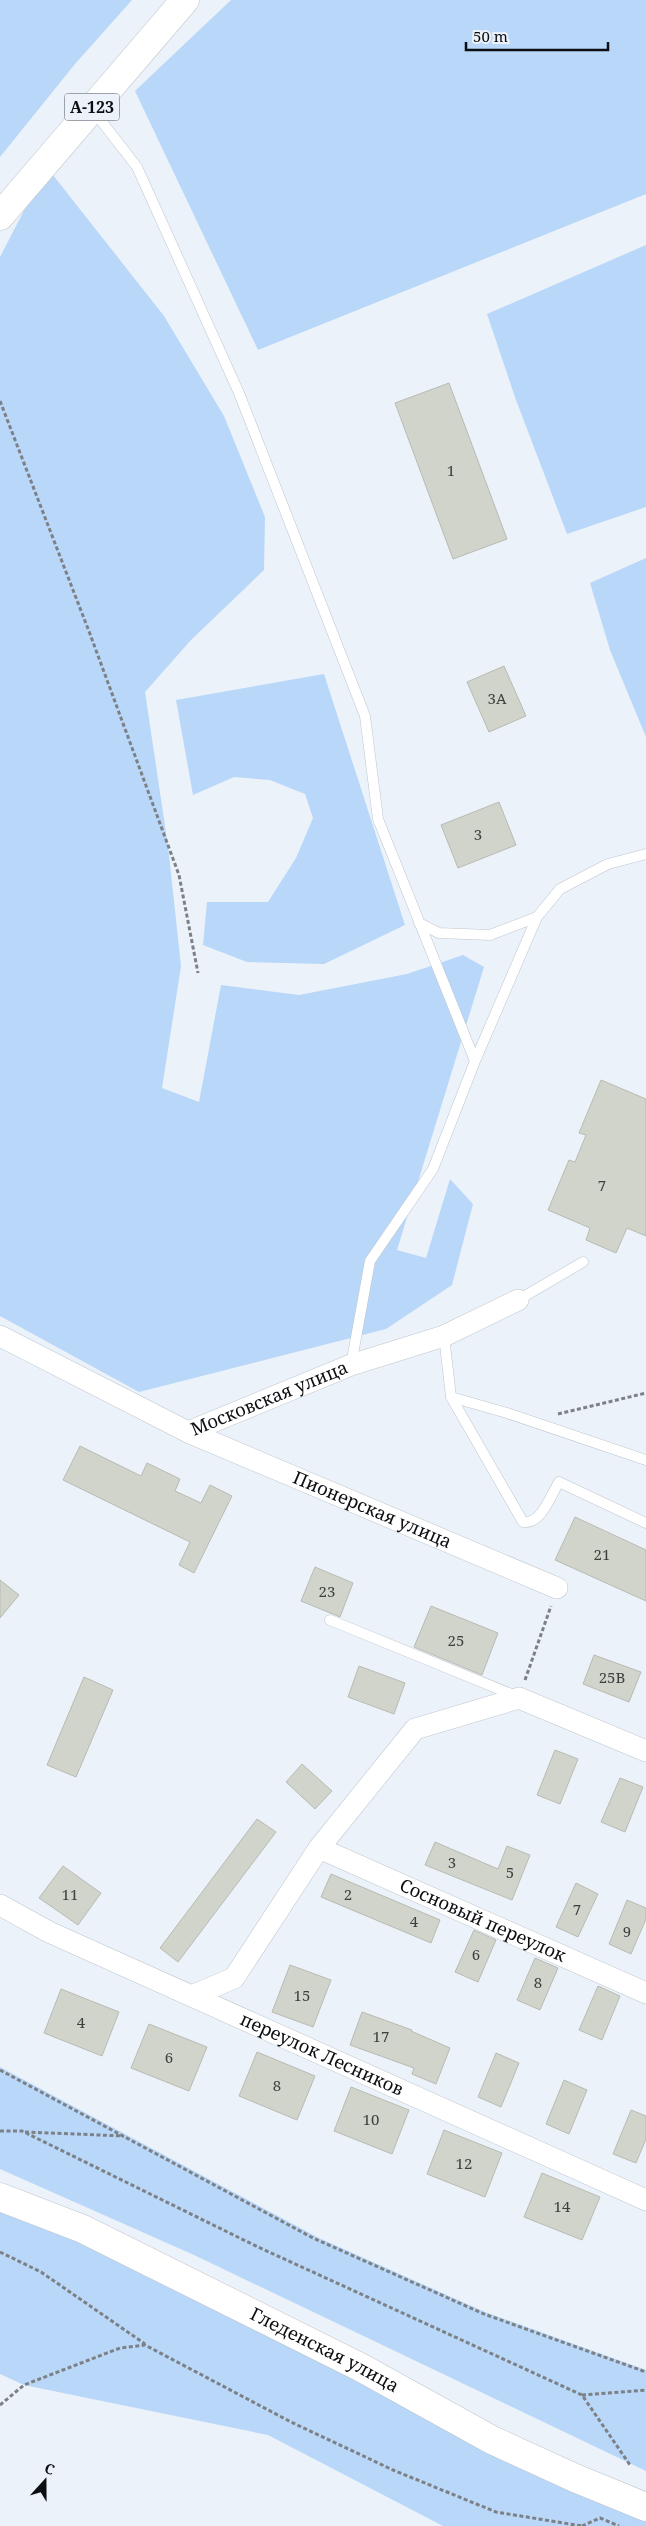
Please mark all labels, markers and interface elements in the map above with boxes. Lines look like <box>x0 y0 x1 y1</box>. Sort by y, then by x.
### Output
scale bar <box>466 20 608 52</box>
text: 50 m <box>473 26 508 46</box>
road number: А-123 <box>64 94 120 120</box>
house number: 1 <box>447 460 455 480</box>
house number: 3А <box>488 688 507 708</box>
house number: 3 <box>474 824 482 844</box>
house number: 7 <box>598 1175 606 1195</box>
street label: Московская улица <box>187 1355 351 1441</box>
street label: Пионерская улица <box>290 1465 456 1553</box>
house number: 21 <box>594 1544 610 1564</box>
house number: 23 <box>319 1581 335 1601</box>
house number: 25 <box>448 1630 464 1650</box>
house number: 25В <box>599 1667 625 1687</box>
house number: 3 <box>448 1852 456 1872</box>
house number: 5 <box>506 1862 514 1882</box>
street label: Сосновый переулок <box>396 1872 570 1967</box>
house number: 11 <box>62 1884 78 1904</box>
house number: 2 <box>344 1884 352 1904</box>
house number: 7 <box>573 1899 581 1919</box>
house number: 4 <box>410 1911 419 1931</box>
house number: 9 <box>623 1921 631 1941</box>
house number: 6 <box>472 1944 480 1964</box>
house number: 8 <box>534 1972 542 1992</box>
house number: 15 <box>294 1985 310 2005</box>
street label: переулок Лесников <box>237 2006 408 2101</box>
house number: 4 <box>77 2012 86 2032</box>
house number: 17 <box>373 2026 389 2046</box>
house number: 6 <box>165 2047 173 2067</box>
house number: 8 <box>273 2075 281 2095</box>
house number: 10 <box>363 2109 379 2129</box>
house number: 12 <box>456 2153 472 2173</box>
house number: 14 <box>554 2196 571 2216</box>
street label: Гледенская улица <box>246 2301 404 2397</box>
north arrow <box>20 2456 70 2506</box>
text: С <box>42 2458 58 2479</box>

